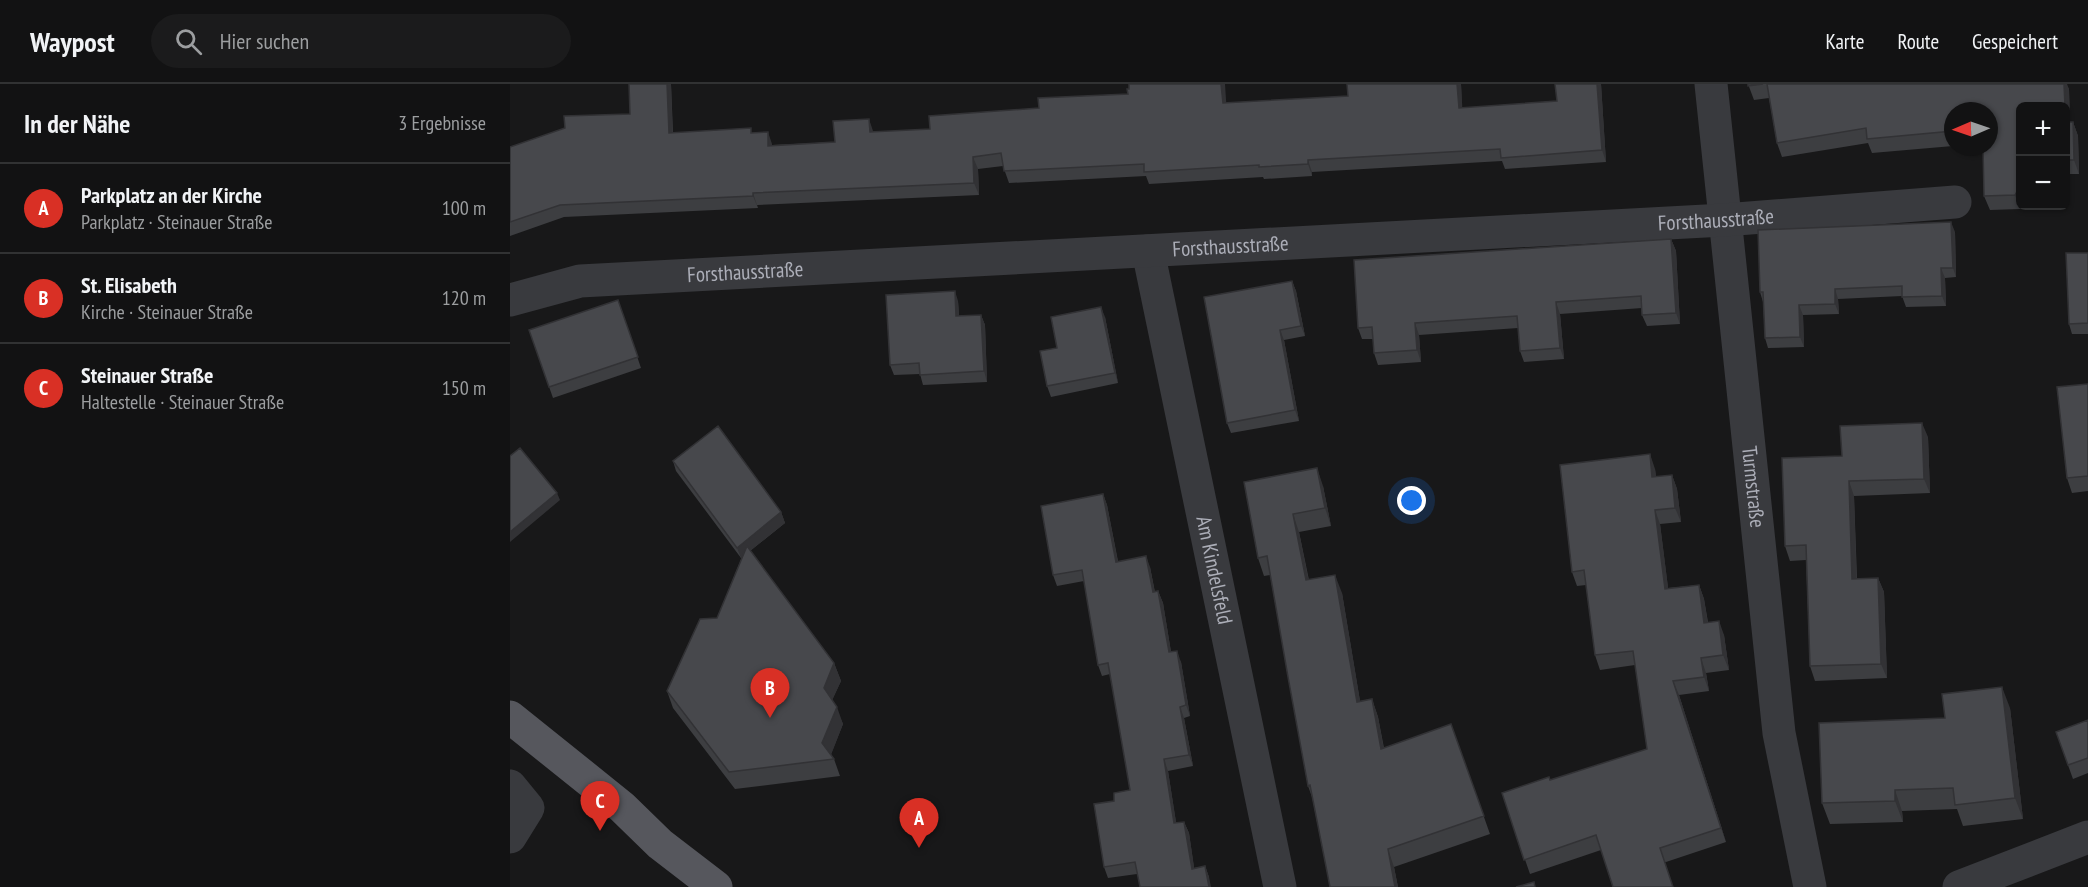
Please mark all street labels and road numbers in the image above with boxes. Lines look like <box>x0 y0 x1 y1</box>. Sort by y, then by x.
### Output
street label: Forsthausstraße <box>1657 202 1775 237</box>
street label: Forsthausstraße <box>1172 229 1289 262</box>
street label: Forsthausstraße <box>686 255 804 288</box>
street label: Turmstraße <box>1736 444 1771 529</box>
street label: Am Kindelsfeld <box>1190 514 1239 627</box>

